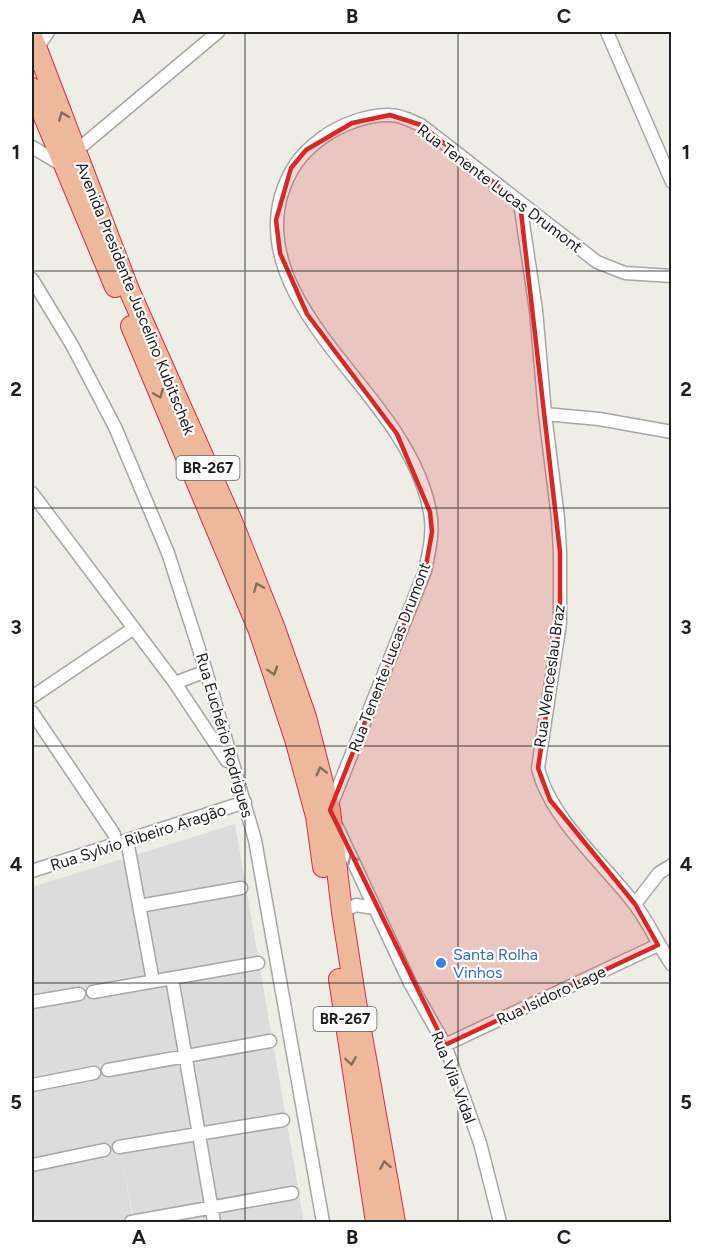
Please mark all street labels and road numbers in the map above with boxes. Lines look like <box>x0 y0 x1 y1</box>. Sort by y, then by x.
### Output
street label: Rua Tenente Lucas Drumont <box>413 120 586 257</box>
street label: Avenida Presidente Juscelino Kubitschek <box>72 159 199 438</box>
road number: BR-267 <box>176 456 240 480</box>
street label: Rua Tenente Lucas Drumont <box>344 560 434 755</box>
street label: Rua Wenceslau Braz <box>530 603 569 749</box>
street label: Rua Euchério Rodrigues <box>192 651 257 820</box>
street label: Rua Sylvio Ribeiro Aragão <box>48 800 228 875</box>
street label: Rua Isidoro Lage <box>494 962 609 1029</box>
road number: BR-267 <box>314 1007 376 1031</box>
street label: Rua Vila Vidal <box>427 1028 480 1126</box>

